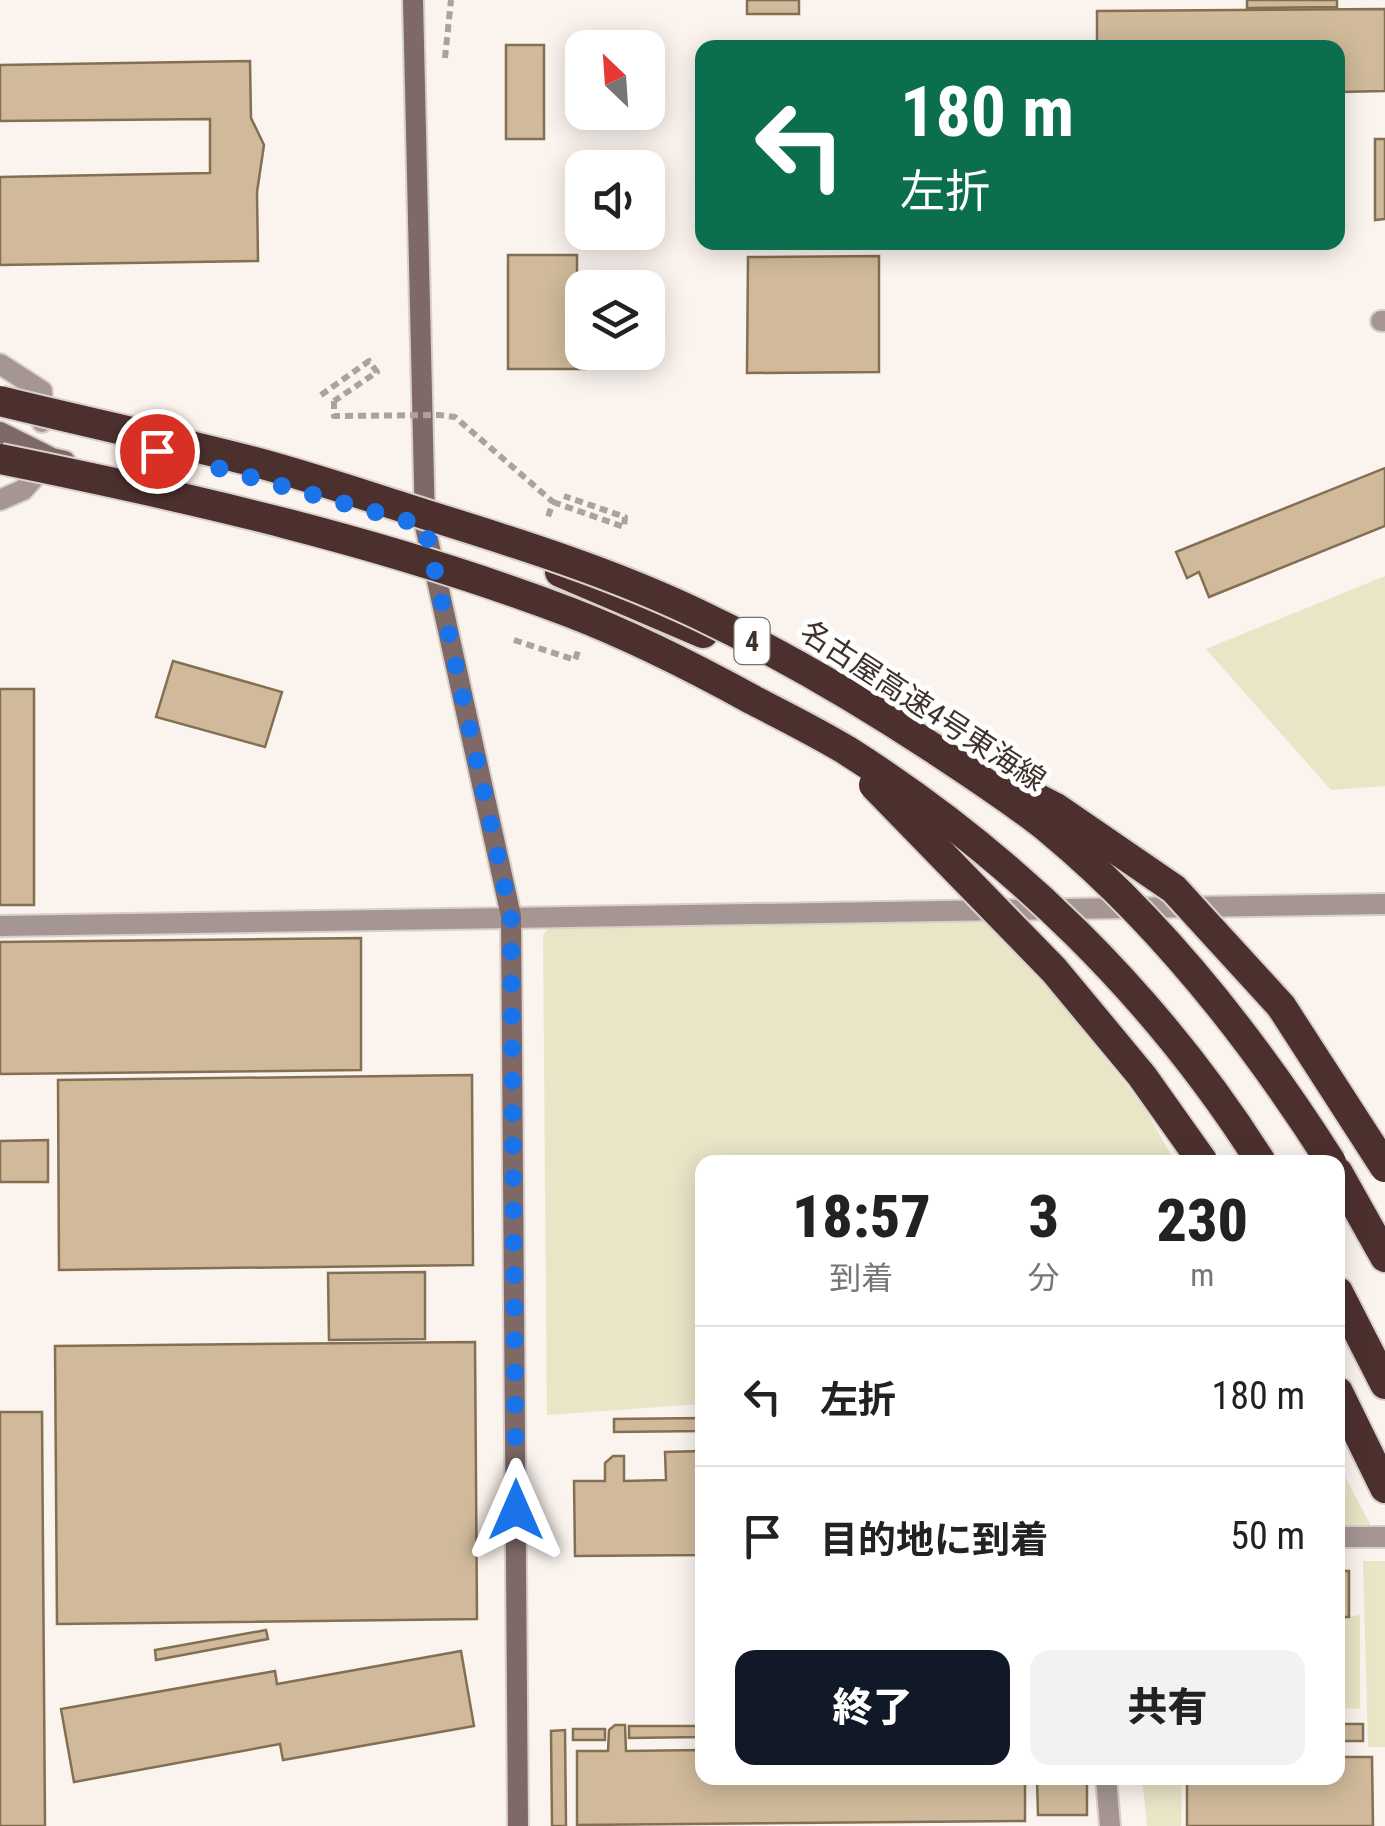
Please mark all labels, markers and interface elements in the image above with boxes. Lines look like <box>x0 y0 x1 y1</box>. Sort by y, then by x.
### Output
north arrow <box>565 30 665 130</box>
map controls <box>565 30 665 370</box>
text: 180 m <box>900 71 1074 153</box>
icon: left <box>735 80 865 210</box>
button: sound <box>565 150 665 250</box>
text: 左折 <box>900 165 990 218</box>
button: layers <box>565 270 665 370</box>
pin <box>115 409 200 494</box>
icon: arrive <box>130 424 185 479</box>
street label: 名古屋高速4号東海線 <box>794 613 1052 798</box>
road number: 4 <box>734 618 770 664</box>
text: 18:57 <box>792 1181 931 1252</box>
text: 3 <box>1028 1181 1059 1252</box>
text: 230 <box>1157 1185 1248 1256</box>
text: m <box>1190 1256 1214 1294</box>
text: 到着 <box>829 1259 893 1297</box>
text: 分 <box>1028 1259 1060 1297</box>
icon: left <box>735 1369 790 1424</box>
text: 180 m <box>1211 1374 1305 1418</box>
text: 左折 <box>820 1378 896 1422</box>
position arrow <box>464 1458 568 1562</box>
icon: arrive <box>735 1509 790 1564</box>
text: 50 m <box>1230 1514 1305 1558</box>
text: 目的地に到着 <box>820 1518 1048 1562</box>
button: 終了 <box>735 1650 1010 1765</box>
button: 共有 <box>1030 1650 1305 1765</box>

